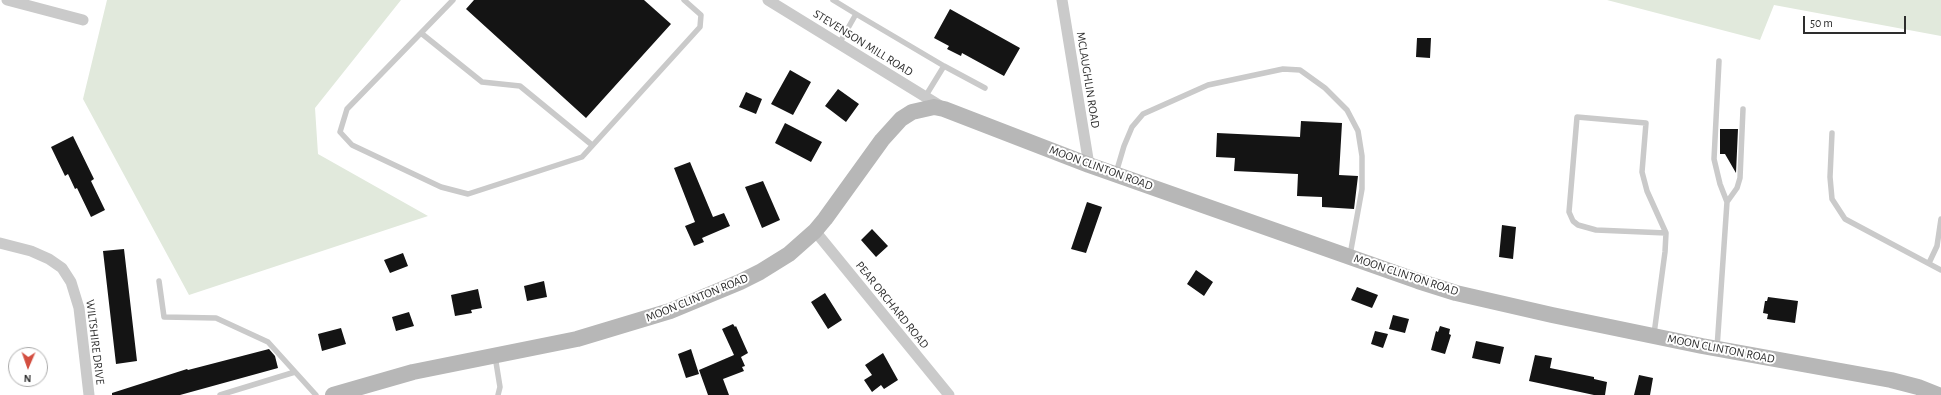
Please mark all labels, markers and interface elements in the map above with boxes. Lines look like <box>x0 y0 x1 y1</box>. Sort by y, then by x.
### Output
street label: STEVENSON MILL ROAD <box>811 7 915 79</box>
scale bar <box>1805 8 1908 34</box>
text: 50 m <box>1810 17 1833 29</box>
street label: MCLAUGHLIN ROAD <box>1073 31 1103 129</box>
street label: MOON CLINTON ROAD <box>1047 143 1155 193</box>
street label: MOON CLINTON ROAD <box>1352 251 1460 299</box>
street label: PEAR ORCHARD ROAD <box>852 258 932 352</box>
street label: MOON CLINTON ROAD <box>644 271 750 325</box>
street label: WILTSHIRE DRIVE <box>83 299 107 385</box>
street label: MOON CLINTON ROAD <box>1666 332 1776 366</box>
north arrow <box>8 347 48 387</box>
text: N <box>24 373 32 384</box>

